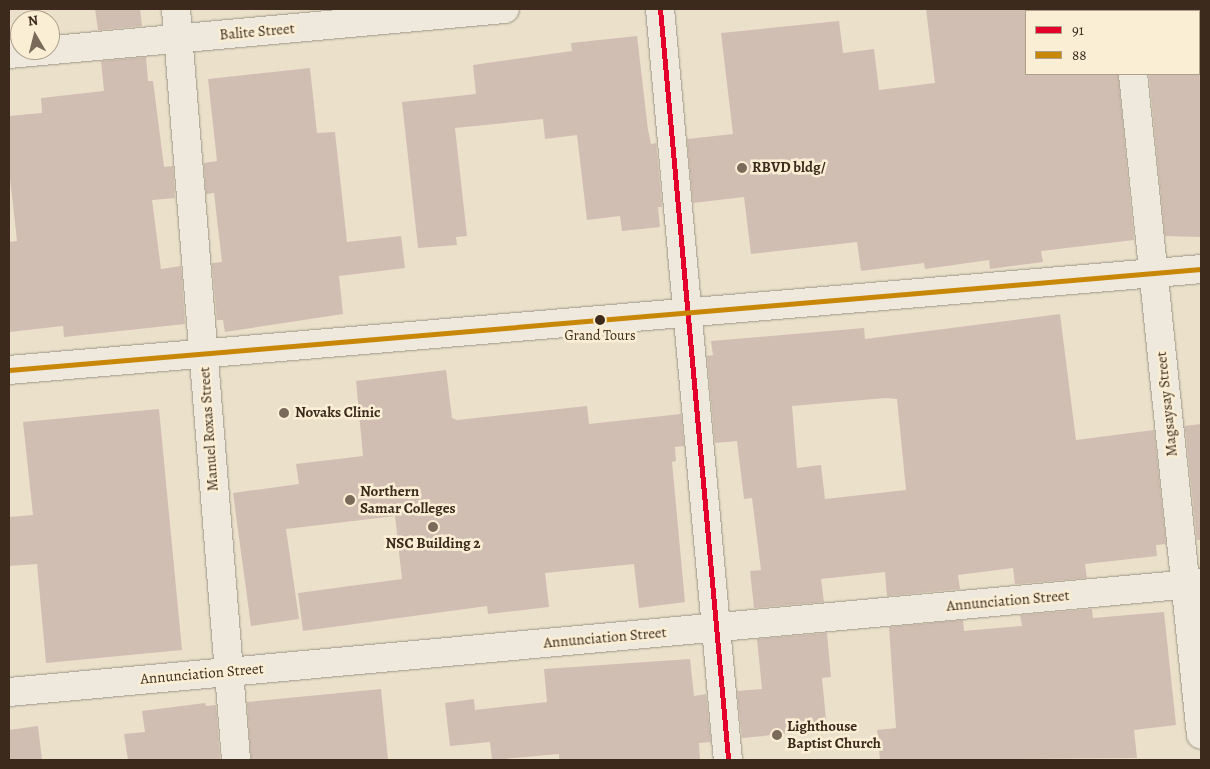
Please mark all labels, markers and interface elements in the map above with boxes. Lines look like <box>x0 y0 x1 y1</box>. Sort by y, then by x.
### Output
north arrow <box>10 10 60 60</box>
legend <box>1025 10 1200 75</box>
text: N <box>27 11 39 31</box>
street label: Balite Street <box>219 20 295 44</box>
text: 91 <box>1072 20 1084 40</box>
text: 88 <box>1072 45 1087 65</box>
place label: RBVD bldg/ <box>752 159 826 177</box>
marker: RBVD bldg/ <box>736 162 748 174</box>
marker: Grand Tours <box>595 315 605 325</box>
place label: Grand Tours <box>564 328 636 344</box>
street label: Magsaysay Street <box>1153 350 1181 458</box>
street label: Manuel Roxas Street <box>196 366 222 492</box>
place label: Novaks Clinic <box>295 404 381 422</box>
marker: Novaks Clinic <box>277 406 291 420</box>
place label: Northern Samar Colleges <box>360 482 456 517</box>
marker: Northern Samar Colleges <box>344 494 356 506</box>
marker: NSC Building 2 <box>427 521 439 533</box>
place label: NSC Building 2 <box>385 535 481 553</box>
street label: Annunciation Street <box>946 587 1070 615</box>
street label: Annunciation Street <box>543 624 667 652</box>
street label: Annunciation Street <box>140 660 264 688</box>
place label: Lighthouse Baptist Church <box>787 717 881 752</box>
marker: Lighthouse Baptist Church <box>771 729 783 741</box>

